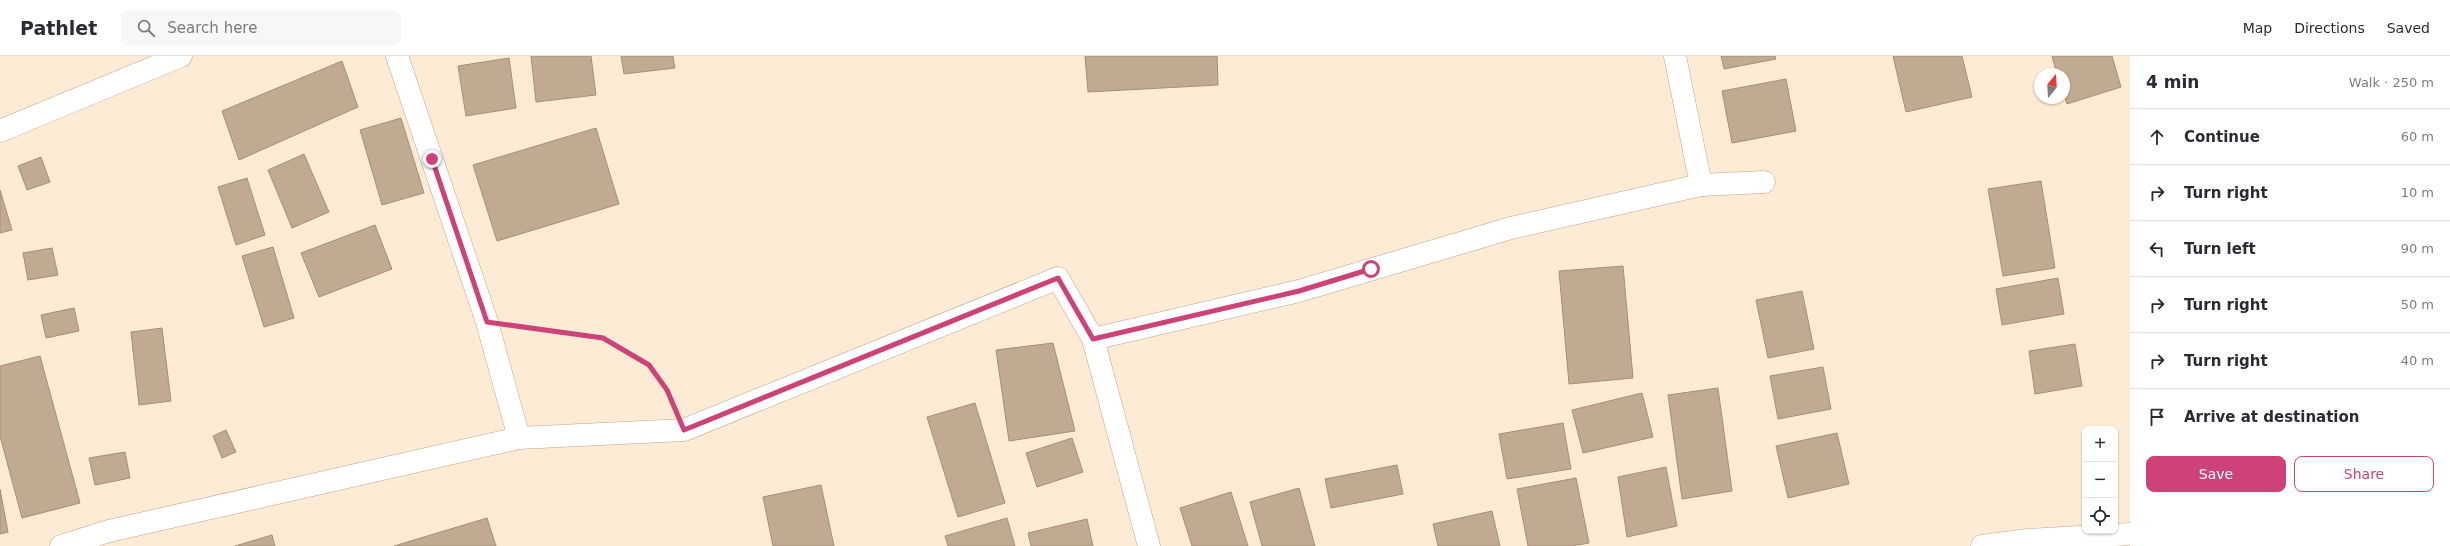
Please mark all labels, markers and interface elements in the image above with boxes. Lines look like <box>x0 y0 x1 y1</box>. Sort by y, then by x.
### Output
search box <box>121 10 401 46</box>
text: Pathlet <box>20 17 97 39</box>
icon: search <box>135 17 157 39</box>
text: Search here <box>167 19 257 37</box>
text: Map <box>2243 20 2272 36</box>
text: Directions <box>2294 20 2365 36</box>
text: Saved <box>2387 20 2430 36</box>
north arrow <box>2034 68 2070 104</box>
text: 4 min <box>2146 72 2199 92</box>
text: Walk · 250 m <box>2349 75 2434 90</box>
icon: ahead <box>2146 126 2168 148</box>
text: Continue <box>2184 128 2260 146</box>
text: 60 m <box>2401 129 2434 144</box>
route end <box>423 150 441 168</box>
icon: right <box>2146 182 2168 204</box>
text: Turn right <box>2184 184 2268 202</box>
text: 10 m <box>2401 185 2434 200</box>
icon: left <box>2146 238 2168 260</box>
text: Turn left <box>2184 240 2256 258</box>
text: 90 m <box>2401 241 2434 256</box>
route start <box>1362 260 1380 278</box>
icon: right <box>2146 294 2168 316</box>
text: Turn right <box>2184 296 2268 314</box>
text: 50 m <box>2401 297 2434 312</box>
icon: right <box>2146 350 2168 372</box>
text: Turn right <box>2184 352 2268 370</box>
text: 40 m <box>2401 353 2434 368</box>
icon: arrive <box>2146 406 2168 428</box>
text: Arrive at destination <box>2184 408 2359 426</box>
map controls <box>2082 426 2118 534</box>
button: + <box>2082 426 2118 462</box>
button: Save <box>2146 456 2286 492</box>
button: Share <box>2294 456 2434 492</box>
button: − <box>2082 462 2118 498</box>
button: locate <box>2082 498 2118 534</box>

